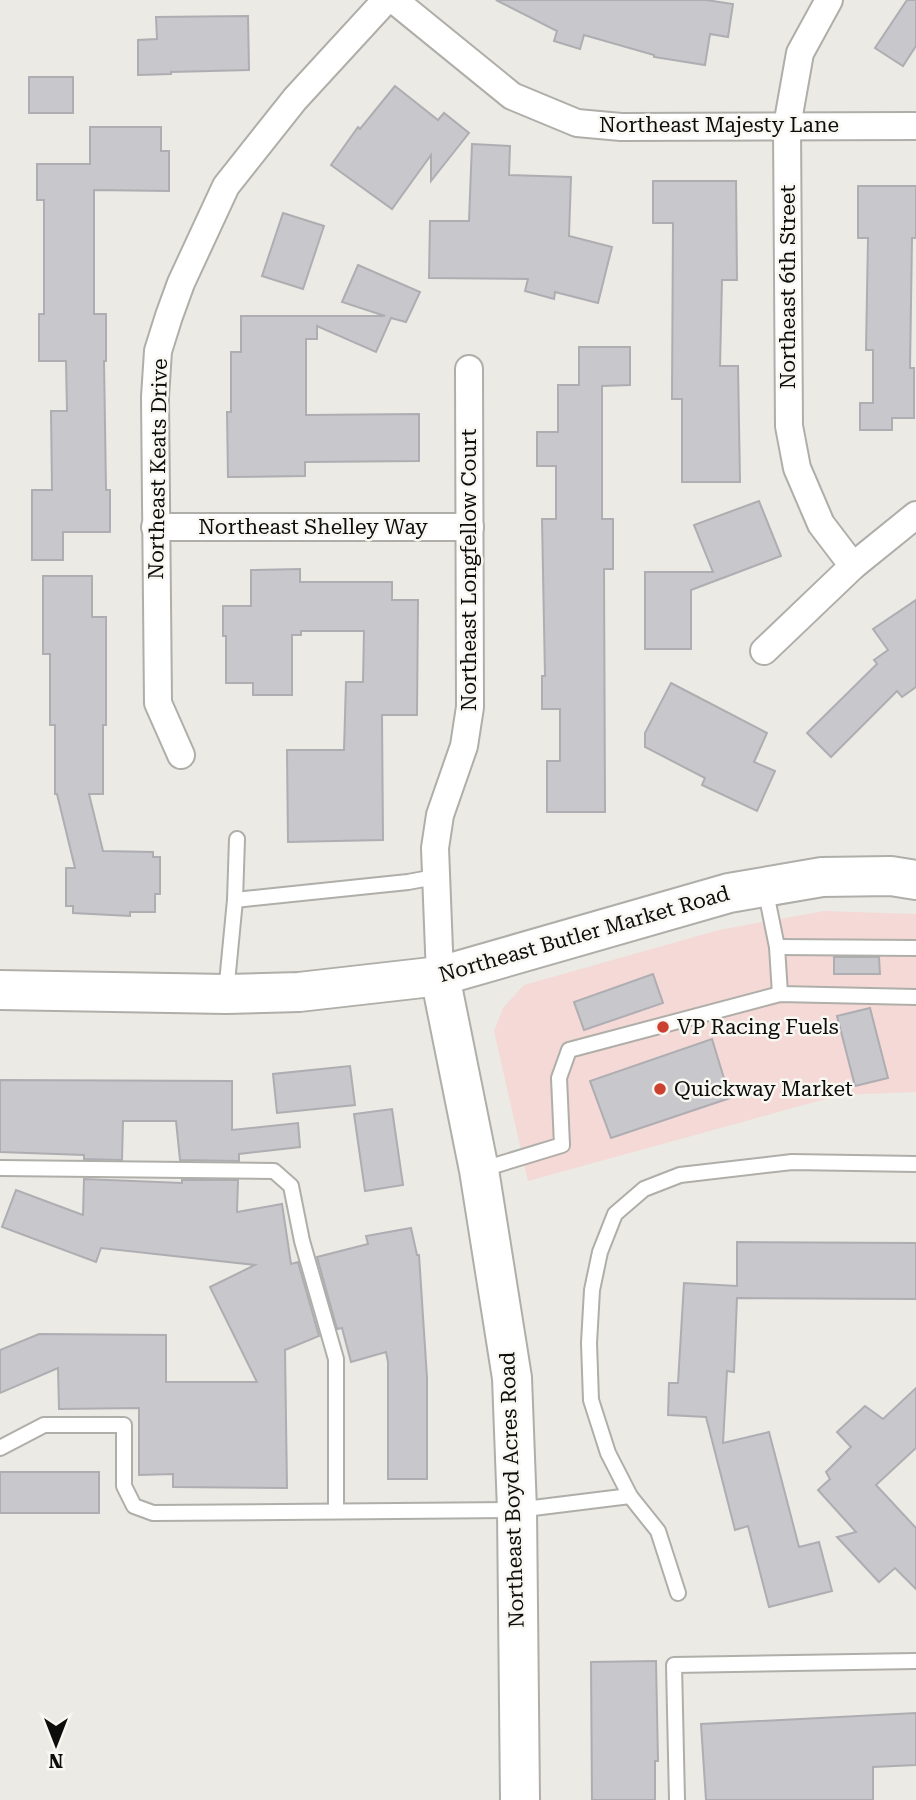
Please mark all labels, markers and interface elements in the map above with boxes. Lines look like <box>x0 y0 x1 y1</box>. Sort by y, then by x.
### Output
street label: Northeast Majesty Lane <box>599 113 839 137</box>
street label: Northeast 6th Street <box>776 185 800 389</box>
street label: Northeast Keats Drive <box>144 358 172 580</box>
street label: Northeast Longfellow Court <box>457 428 481 711</box>
street label: Northeast Shelley Way <box>198 515 428 539</box>
street label: Northeast Butler Market Road <box>436 881 733 987</box>
place label: VP Racing Fuels <box>677 1015 839 1039</box>
marker: VP Racing Fuels <box>655 1019 671 1035</box>
place label: Quickway Market <box>674 1077 853 1101</box>
marker: Quickway Market <box>652 1081 668 1097</box>
street label: Northeast Boyd Acres Road <box>495 1351 529 1629</box>
north arrow <box>21 1709 91 1779</box>
text: N <box>48 1749 63 1772</box>

